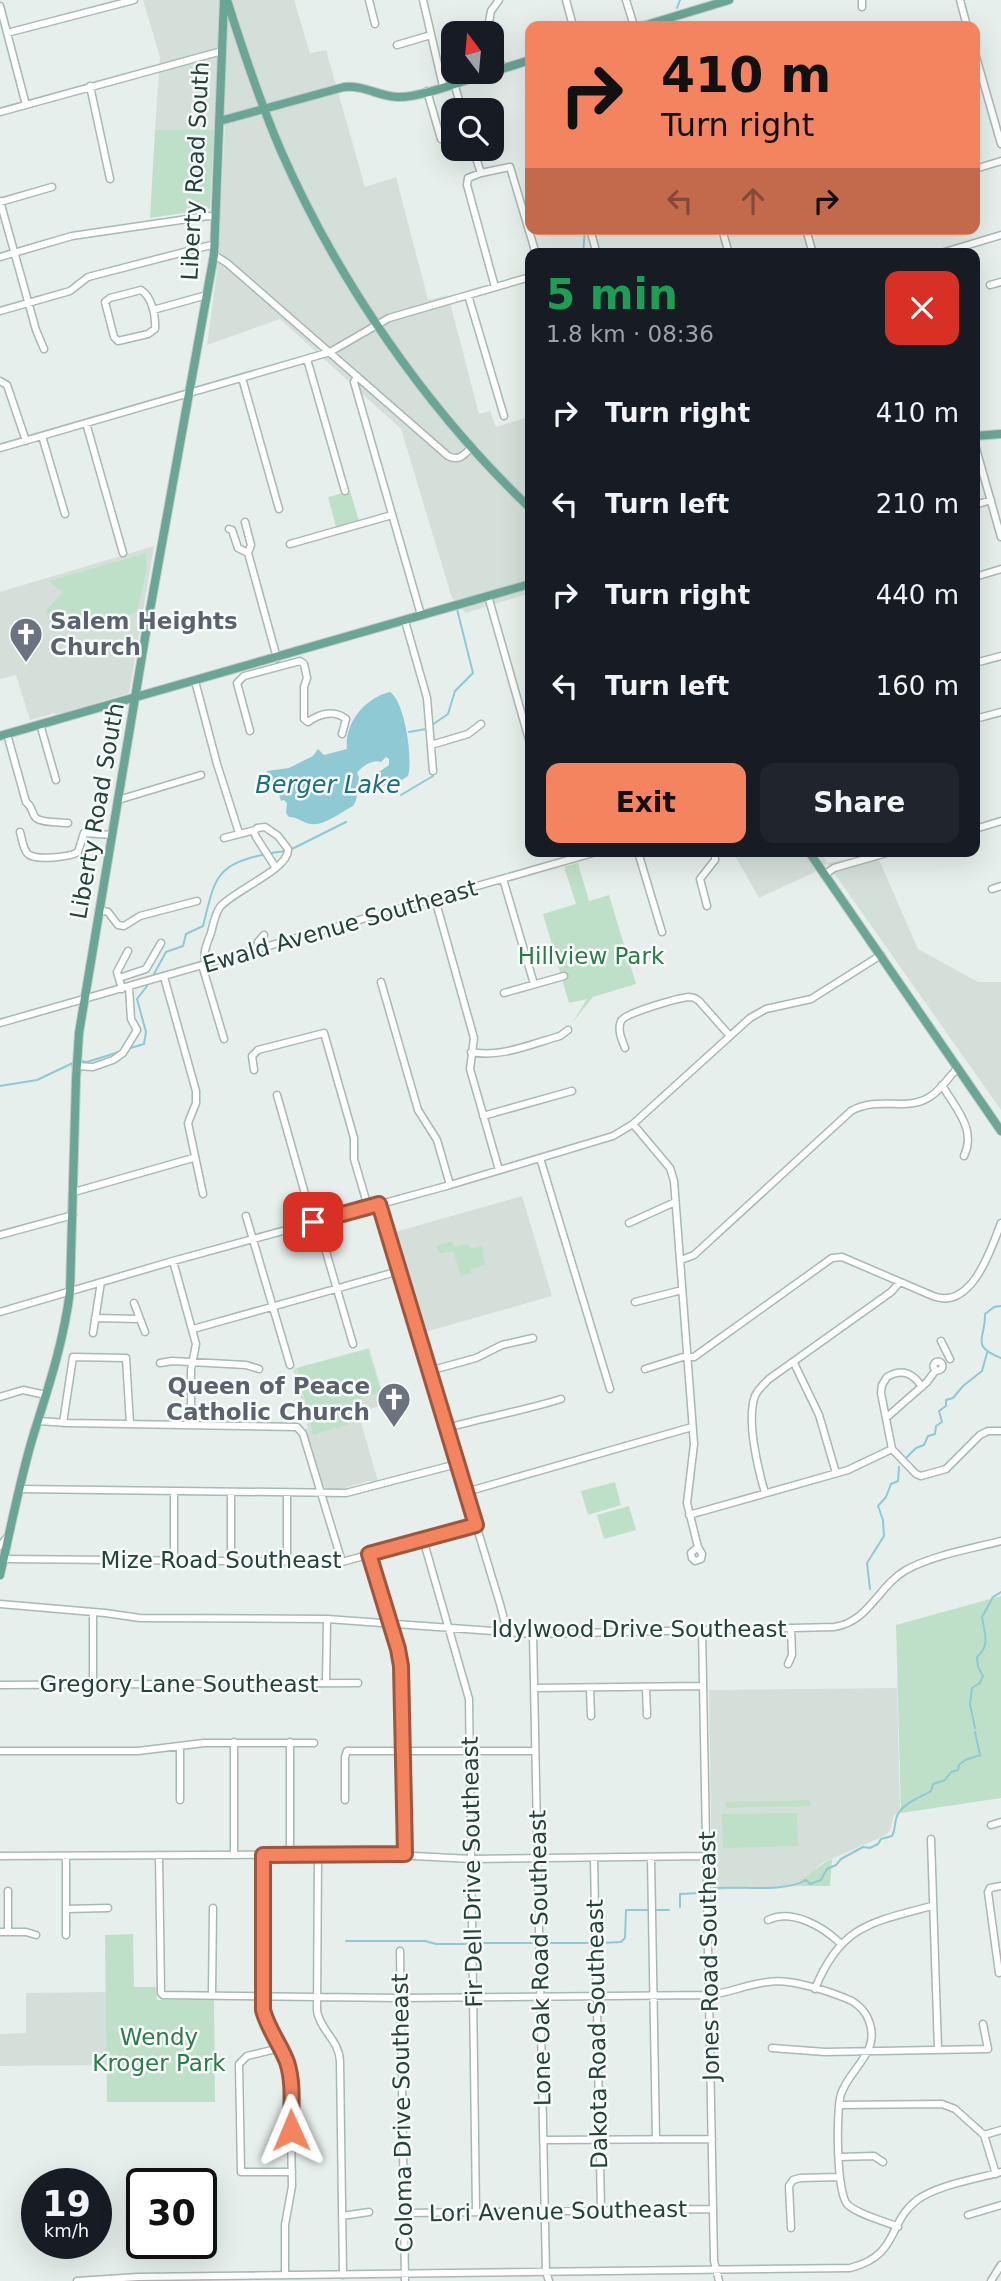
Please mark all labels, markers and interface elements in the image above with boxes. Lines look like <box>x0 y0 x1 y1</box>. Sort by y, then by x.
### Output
north arrow <box>441 21 504 84</box>
map controls <box>441 21 504 161</box>
text: 410 m <box>661 47 831 104</box>
icon: right <box>546 49 637 140</box>
street label: Liberty Road South <box>176 61 214 281</box>
button: search <box>441 98 504 161</box>
text: Turn right <box>661 106 814 144</box>
icon: left <box>661 182 699 220</box>
icon: ahead <box>734 182 772 220</box>
icon: right <box>807 182 845 220</box>
text: 5 min <box>546 270 678 319</box>
button: close <box>885 271 959 345</box>
text: 1.8 km · 08:36 <box>546 321 714 347</box>
icon: right <box>546 394 584 432</box>
text: Turn right <box>605 398 750 428</box>
text: 410 m <box>876 398 959 428</box>
icon: left <box>546 485 584 523</box>
text: Turn left <box>605 489 729 519</box>
text: 210 m <box>876 489 959 519</box>
icon: right <box>546 576 584 614</box>
text: Turn right <box>605 580 750 610</box>
text: 440 m <box>876 580 959 610</box>
place label: Salem Heights Church <box>50 608 238 660</box>
church icon: Salem Heights Church <box>7 615 45 664</box>
icon: left <box>546 667 584 705</box>
text: Turn left <box>605 671 729 701</box>
text: 160 m <box>876 671 959 701</box>
street label: Liberty Road South <box>65 701 129 921</box>
button: Exit <box>546 763 746 843</box>
button: Share <box>760 763 959 843</box>
water label: Berger Lake <box>255 771 401 799</box>
street label: Ewald Avenue Southeast <box>200 874 480 978</box>
park label: Hillview Park <box>518 943 665 969</box>
pin <box>283 1192 343 1252</box>
icon: arrive <box>294 1203 332 1241</box>
place label: Queen of Peace Catholic Church <box>166 1373 370 1425</box>
church icon: Queen of Peace Catholic Church <box>375 1380 413 1429</box>
street label: Mize Road Southeast <box>101 1547 341 1573</box>
street label: Idylwood Drive Southeast <box>492 1616 786 1642</box>
street label: Gregory Lane Southeast <box>39 1671 319 1697</box>
street label: Fir Dell Drive Southeast <box>457 1736 487 2008</box>
street label: Lone Oak Road Southeast <box>524 1810 556 2106</box>
street label: Jones Road Southeast <box>694 1831 724 2083</box>
street label: Dakota Road Southeast <box>582 1899 612 2169</box>
street label: Coloma Drive Southeast <box>387 1973 417 2253</box>
park label: Wendy Kroger Park <box>92 2024 226 2076</box>
position arrow <box>254 2093 328 2167</box>
speed limit sign: 30 <box>126 2168 217 2259</box>
text: 19 <box>42 2184 91 2224</box>
street label: Lori Avenue Southeast <box>429 2196 687 2226</box>
text: km/h <box>44 2220 89 2241</box>

